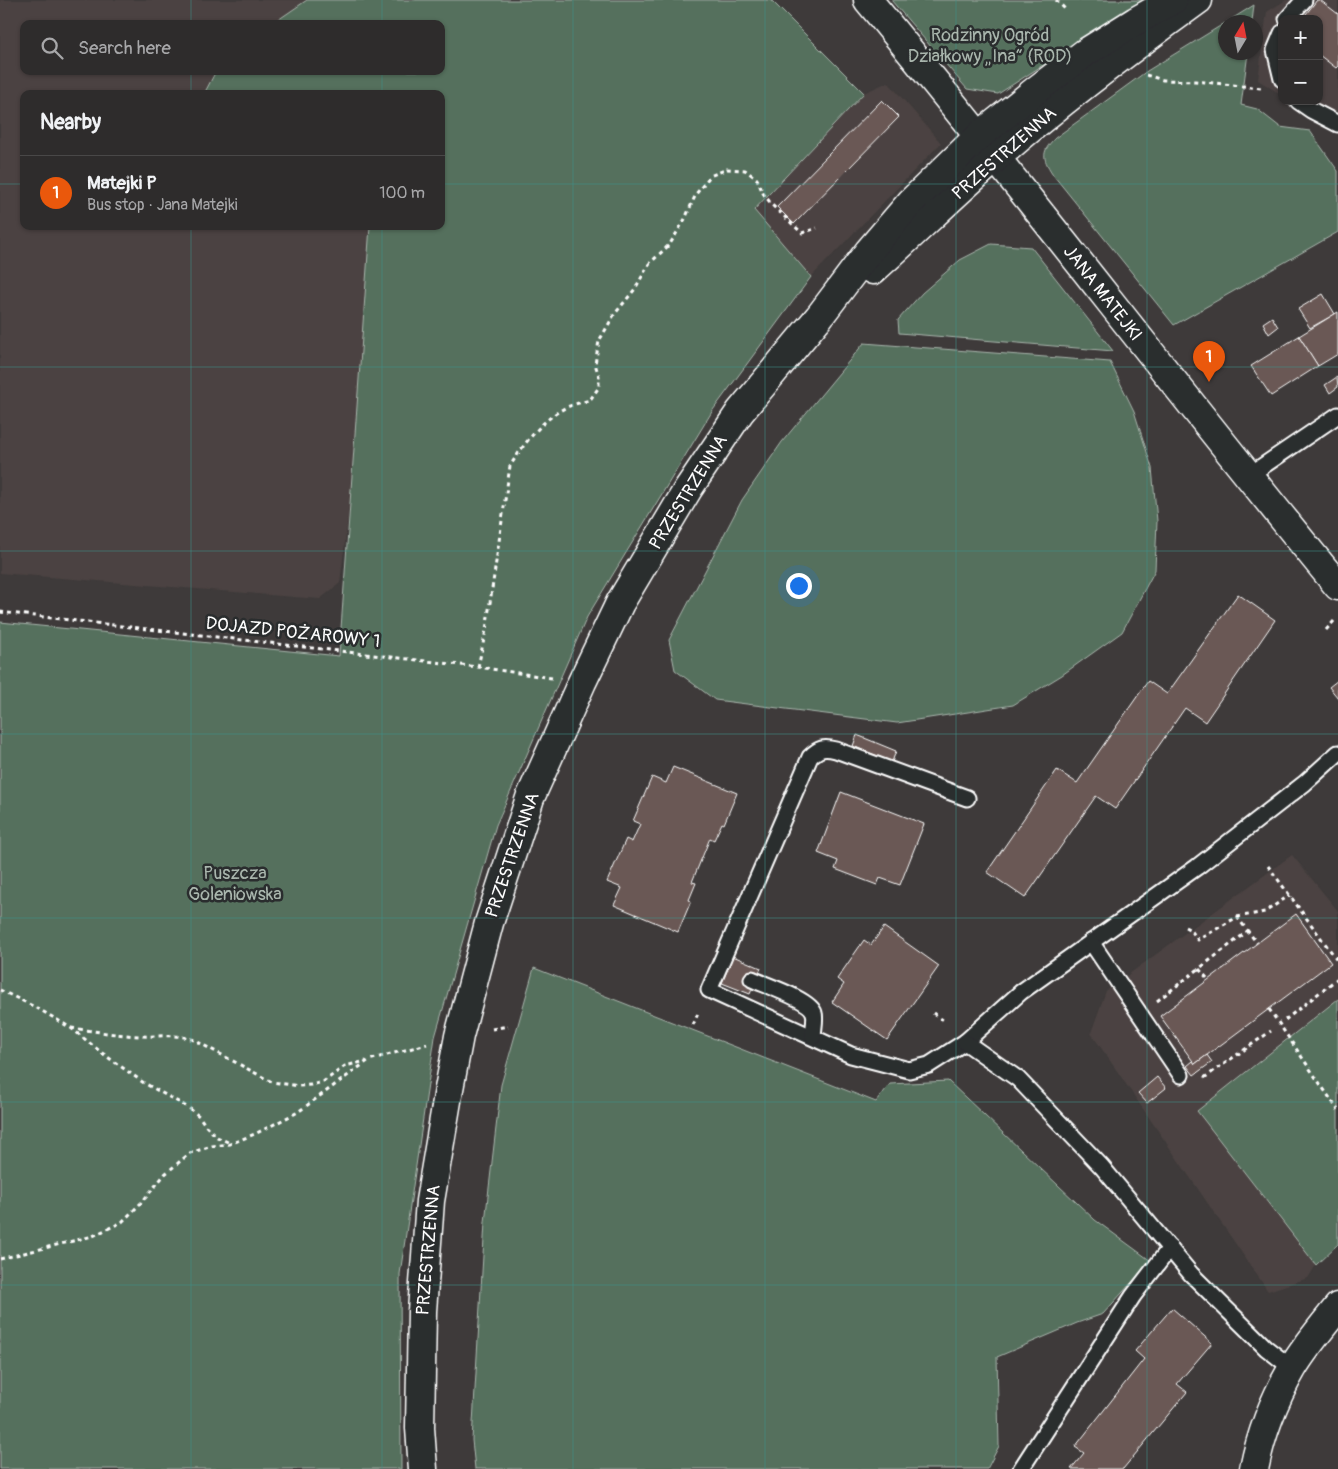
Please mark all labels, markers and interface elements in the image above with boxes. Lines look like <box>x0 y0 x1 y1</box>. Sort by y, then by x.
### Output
north arrow <box>1218 15 1263 60</box>
map controls <box>1278 15 1323 105</box>
button: + <box>1278 15 1323 60</box>
search box <box>20 20 445 75</box>
park label: Rodzinny Ogród Działkowy „Ina“ (ROD) <box>908 24 1072 68</box>
icon: search <box>38 34 66 62</box>
text: Search here <box>78 36 171 60</box>
button: − <box>1278 60 1323 105</box>
street label: PRZESTRZENNA <box>947 102 1062 205</box>
text: Nearby <box>40 109 101 136</box>
text: Matejki P <box>87 171 157 195</box>
text: 1 <box>53 183 59 203</box>
text: 100 m <box>379 183 425 203</box>
text: Bus stop · Jana Matejki <box>87 195 238 215</box>
street label: JANA MATEJKI <box>1058 241 1147 346</box>
pin: 1 <box>1193 341 1225 382</box>
street label: PRZESTRZENNA <box>644 430 733 554</box>
your location <box>786 573 812 599</box>
street label: DOJAZD POŻAROWY 1 <box>205 612 381 653</box>
street label: PRZESTRZENNA <box>480 789 545 921</box>
park label: Puszcza Goleniowska <box>188 862 282 906</box>
street label: PRZESTRZENNA <box>411 1184 446 1316</box>

